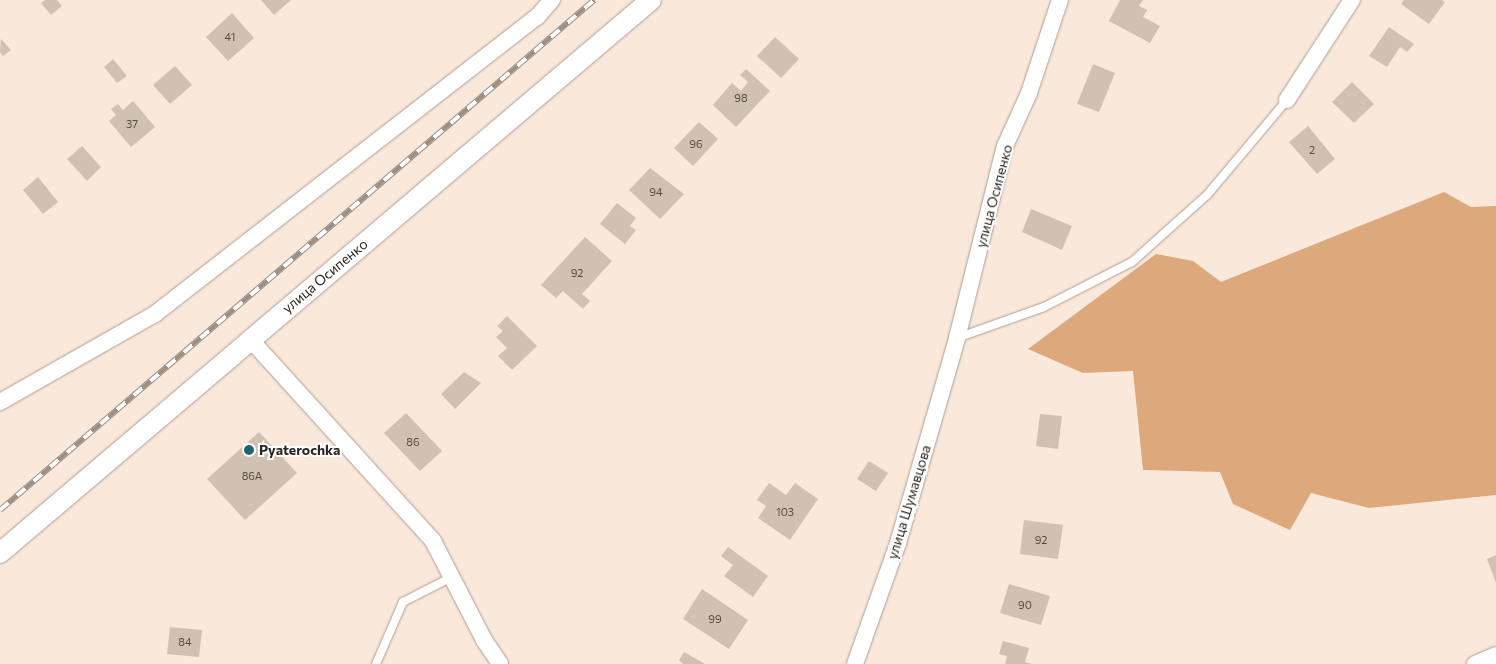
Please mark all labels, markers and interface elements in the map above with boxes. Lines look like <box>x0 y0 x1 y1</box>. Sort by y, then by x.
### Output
house number: 41 <box>225 30 235 44</box>
house number: 98 <box>734 91 748 105</box>
house number: 37 <box>126 117 138 131</box>
house number: 96 <box>689 137 703 151</box>
street label: улица Осипенко <box>972 143 1016 249</box>
house number: 2 <box>1309 143 1315 157</box>
house number: 94 <box>649 185 663 199</box>
street label: улица Осипенко <box>279 235 371 317</box>
house number: 92 <box>571 266 583 280</box>
house number: 86 <box>406 435 420 449</box>
place label: Pyaterochka <box>259 442 340 458</box>
street label: улица Шумавцова <box>884 443 934 561</box>
marker: Pyaterochka <box>243 444 255 456</box>
house number: 86А <box>242 469 262 483</box>
house number: 103 <box>776 505 794 519</box>
house number: 92 <box>1035 533 1047 547</box>
house number: 90 <box>1018 598 1032 612</box>
house number: 99 <box>708 612 722 626</box>
house number: 84 <box>178 635 192 649</box>

